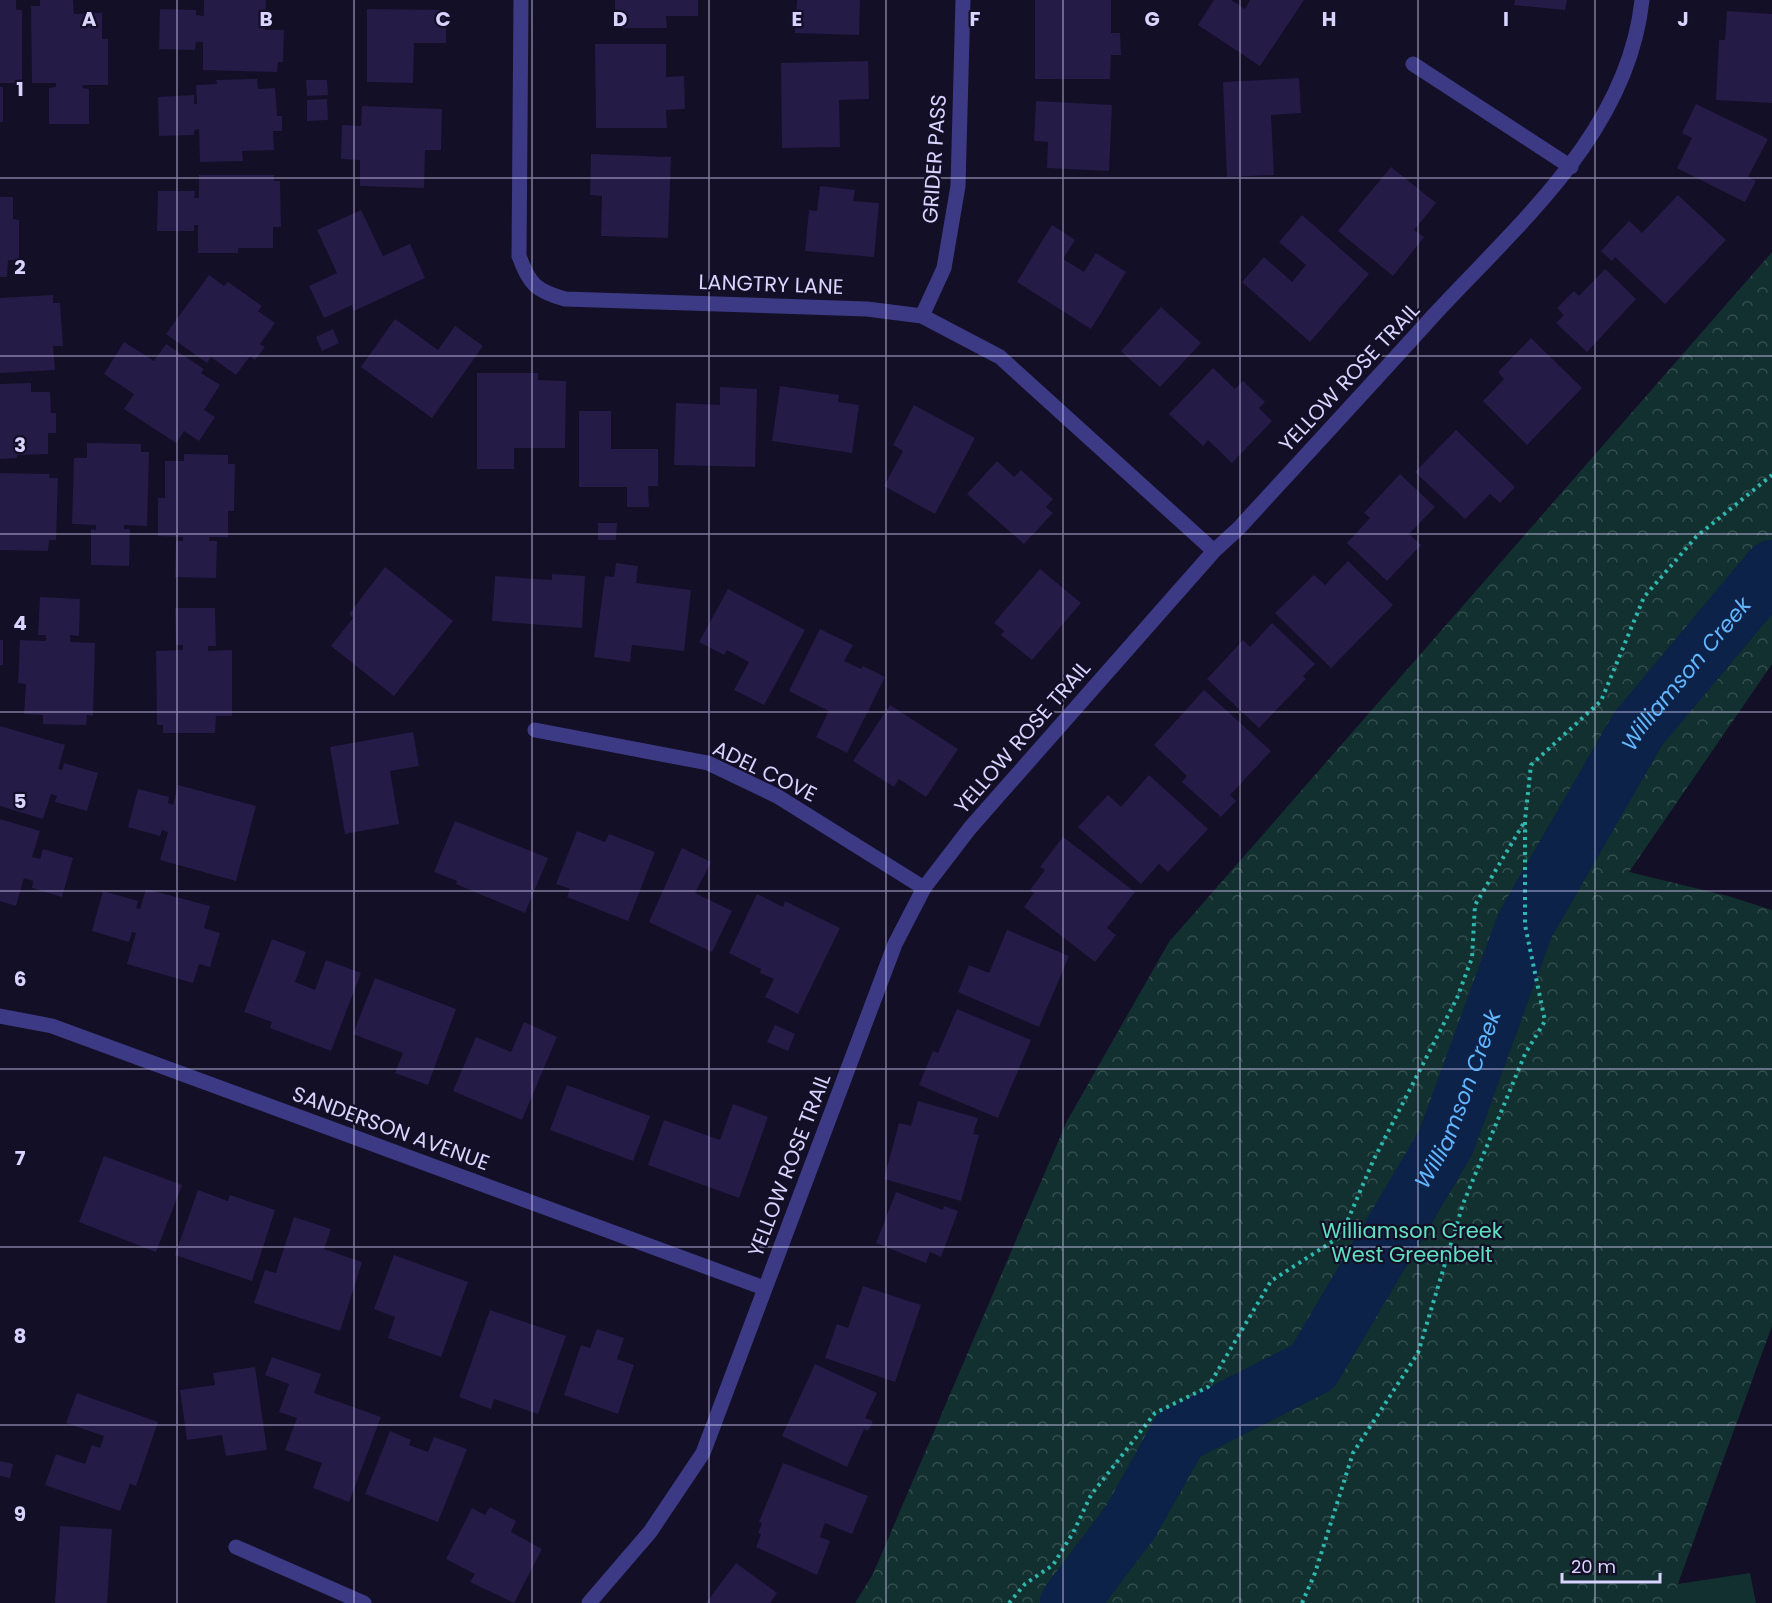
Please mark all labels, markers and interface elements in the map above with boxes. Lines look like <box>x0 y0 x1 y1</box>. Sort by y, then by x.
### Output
text: A <box>82 5 97 33</box>
text: B <box>259 5 273 33</box>
text: C <box>435 5 451 33</box>
text: D <box>613 5 627 33</box>
text: E <box>792 5 802 33</box>
text: F <box>970 5 981 33</box>
text: G <box>1144 5 1160 33</box>
text: H <box>1322 5 1336 33</box>
text: I <box>1503 5 1509 33</box>
text: J <box>1677 5 1689 33</box>
text: 1 <box>16 75 24 103</box>
street label: GRIDER PASS <box>915 94 953 224</box>
text: 2 <box>14 253 26 281</box>
street label: LANGTRY LANE <box>698 267 844 301</box>
street label: YELLOW ROSE TRAIL <box>1272 296 1426 458</box>
text: 3 <box>14 431 26 459</box>
water label: Williamson Creek <box>1613 589 1759 756</box>
text: 4 <box>13 609 27 637</box>
street label: YELLOW ROSE TRAIL <box>947 654 1097 820</box>
street label: ADEL COVE <box>708 733 822 809</box>
text: 5 <box>14 787 27 815</box>
text: 6 <box>14 965 26 993</box>
water label: Williamson Creek <box>1407 1004 1509 1194</box>
street label: YELLOW ROSE TRAIL <box>741 1069 837 1261</box>
street label: SANDERSON AVENUE <box>288 1079 494 1177</box>
text: 7 <box>15 1144 26 1172</box>
park label: Williamson Creek West Greenbelt <box>1321 1216 1503 1269</box>
text: 8 <box>14 1322 26 1350</box>
text: 9 <box>14 1500 26 1528</box>
scale bar <box>1562 1546 1660 1584</box>
text: 20 m <box>1571 1554 1616 1579</box>

